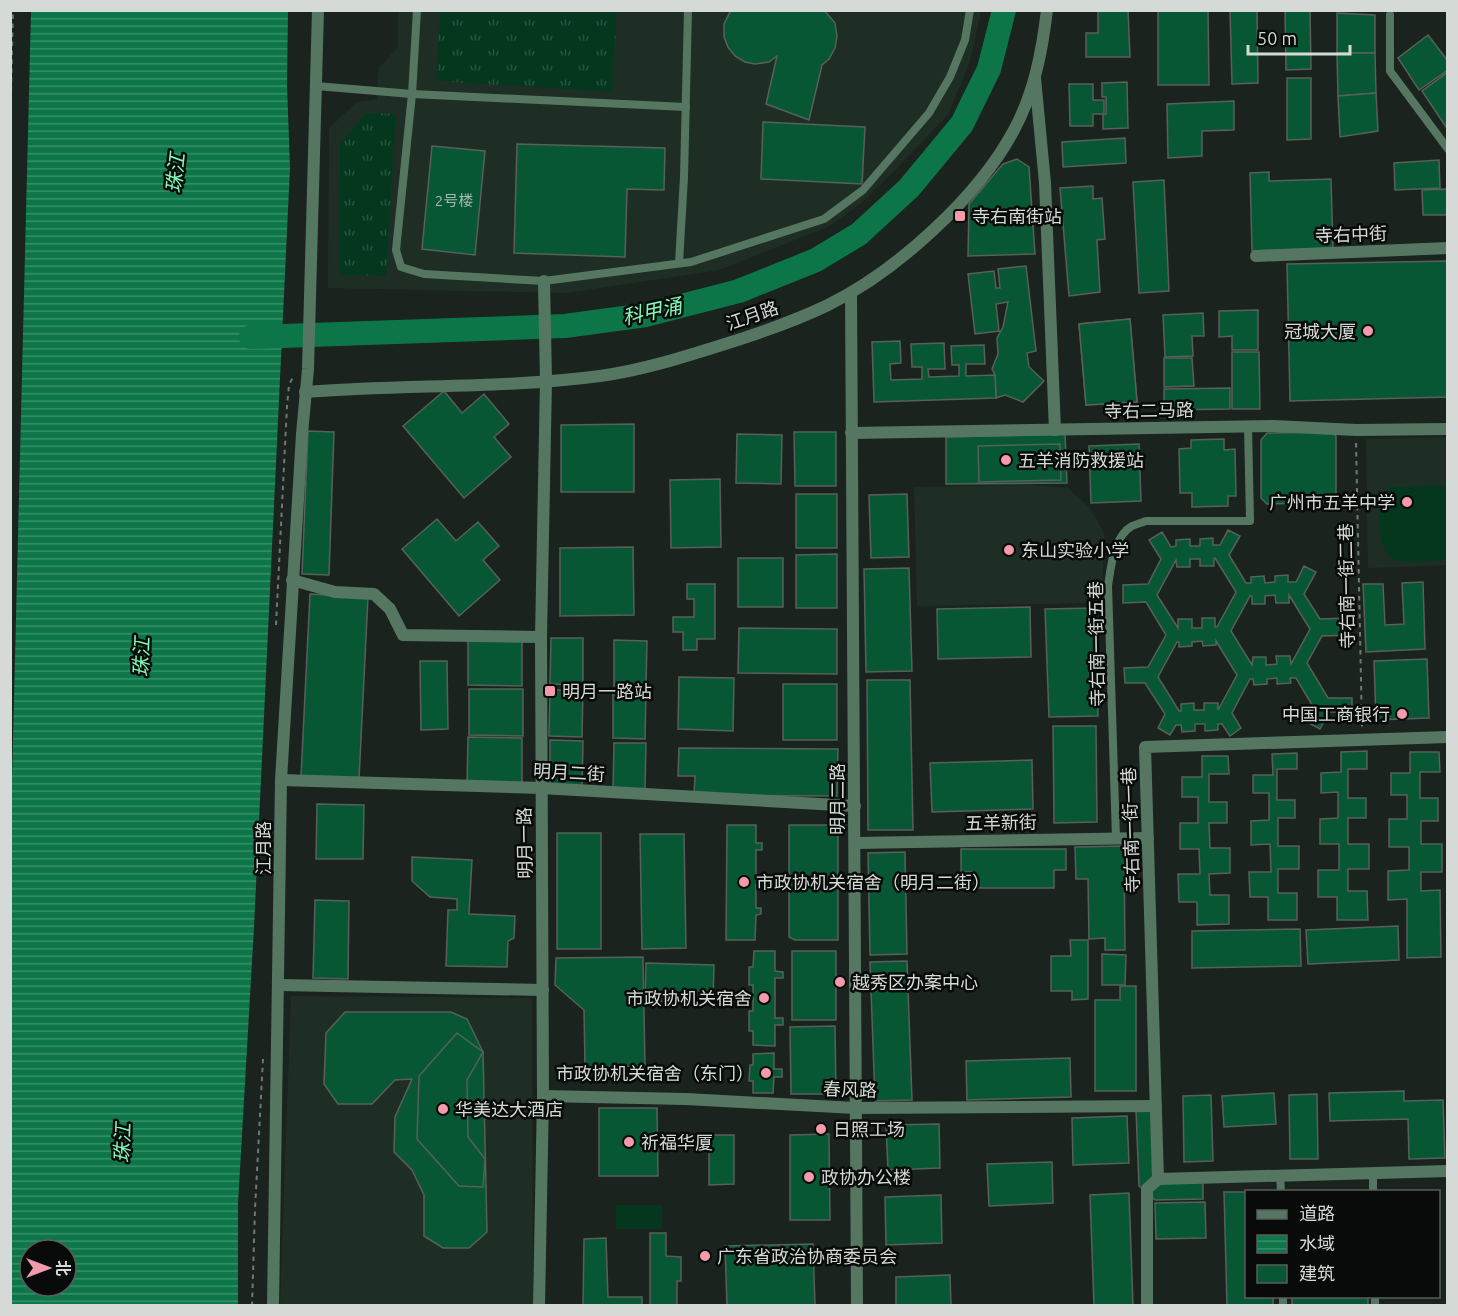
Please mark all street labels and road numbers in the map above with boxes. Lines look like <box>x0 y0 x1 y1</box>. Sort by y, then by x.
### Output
street label: 寺右中街 <box>1315 223 1387 245</box>
street label: 江月路 <box>723 297 781 333</box>
street label: 寺右二马路 <box>1104 399 1194 421</box>
street label: 寺右南一街二巷 <box>1335 523 1357 649</box>
street label: 寺右南一街五巷 <box>1085 581 1107 707</box>
street label: 明月二街 <box>533 760 605 784</box>
street label: 明月二路 <box>827 763 847 835</box>
street label: 寺右南一街一巷 <box>1118 767 1142 893</box>
street label: 明月一路 <box>513 807 535 879</box>
street label: 五羊新街 <box>965 811 1037 833</box>
street label: 江月路 <box>253 821 273 875</box>
street label: 春风路 <box>823 1078 877 1100</box>

